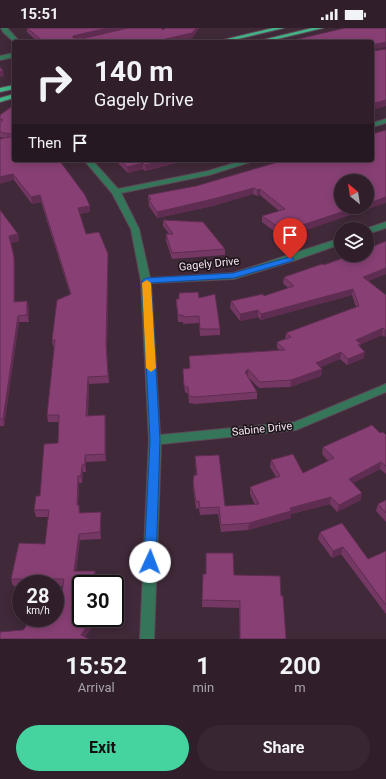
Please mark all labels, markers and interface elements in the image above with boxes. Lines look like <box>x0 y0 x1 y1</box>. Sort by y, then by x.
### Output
text: 15:51 <box>20 5 59 23</box>
text: 140 m <box>94 55 173 88</box>
icon: right <box>28 56 80 108</box>
text: Gagely Drive <box>94 89 194 110</box>
icon: arrive <box>69 132 91 154</box>
text: Then <box>28 134 61 152</box>
north arrow <box>334 174 374 214</box>
map controls <box>334 174 374 262</box>
pin <box>273 218 307 259</box>
button: layers <box>334 222 374 262</box>
icon: arrive <box>279 224 301 246</box>
street label: Gagely Drive <box>178 254 240 274</box>
street label: Sabine Drive <box>231 419 293 439</box>
position arrow <box>129 541 171 583</box>
speed limit sign: 30 <box>72 575 124 627</box>
text: 28 <box>27 584 49 608</box>
text: km/h <box>26 605 50 616</box>
text: 15:52 <box>65 652 127 680</box>
text: 1 <box>196 652 210 680</box>
text: 200 <box>279 652 321 680</box>
text: Arrival <box>78 680 115 695</box>
text: min <box>192 680 214 695</box>
text: m <box>294 680 306 695</box>
button: Exit <box>16 725 189 771</box>
button: Share <box>197 725 370 771</box>

